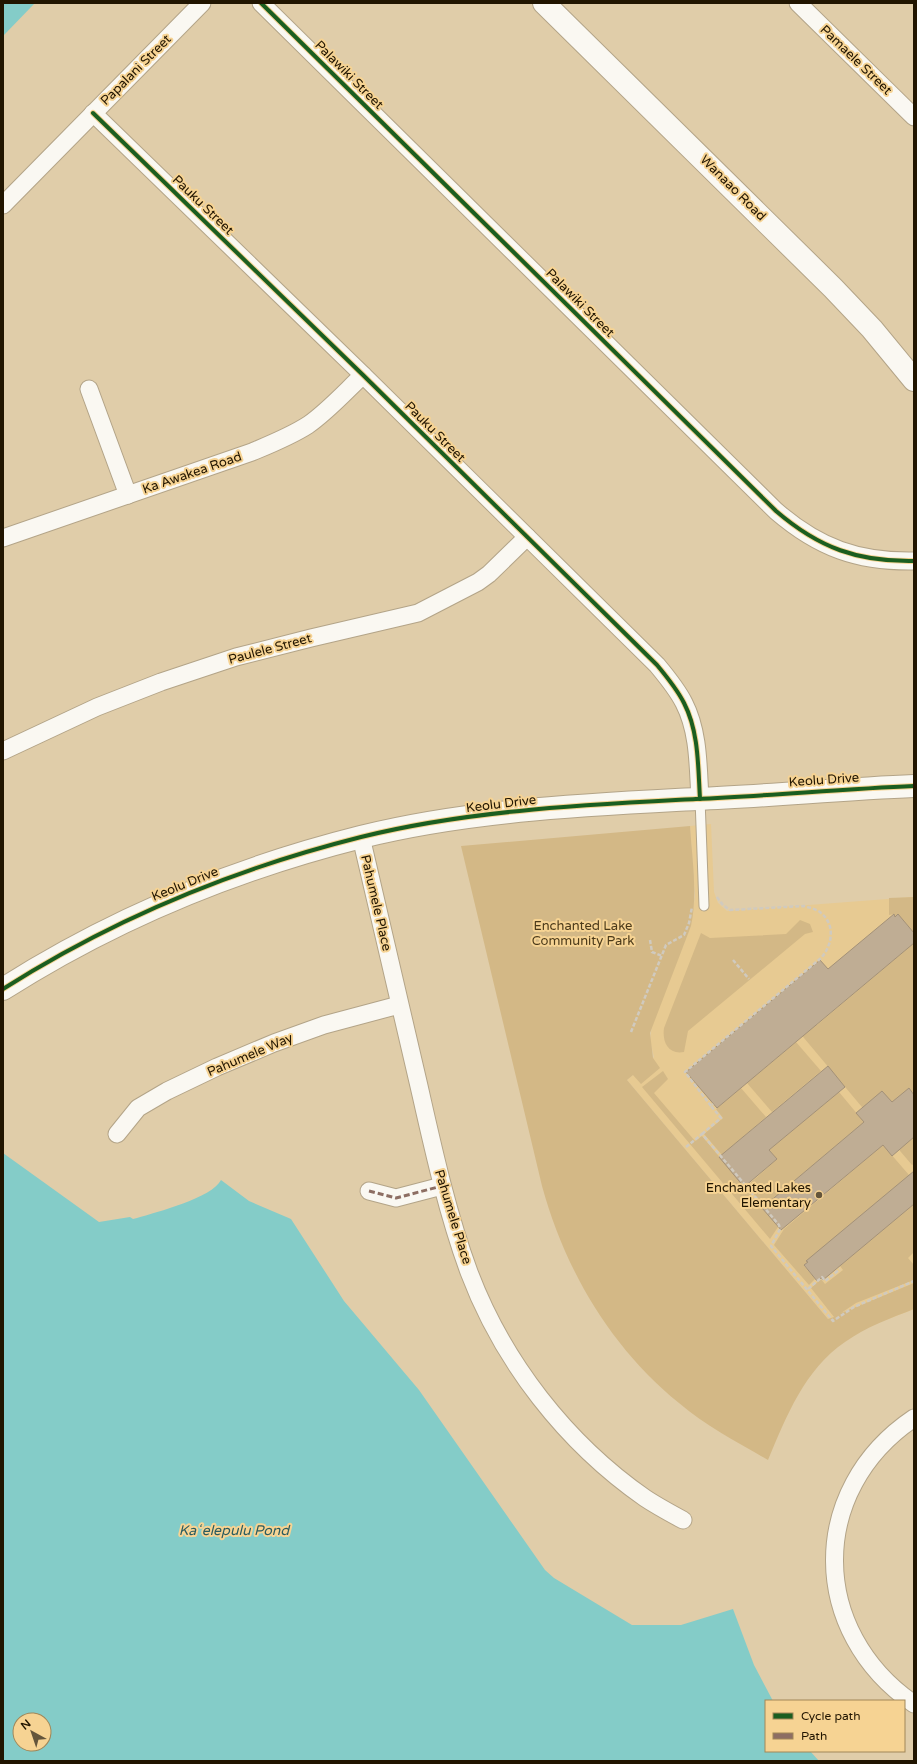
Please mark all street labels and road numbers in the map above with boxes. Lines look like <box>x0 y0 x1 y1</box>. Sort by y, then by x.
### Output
street label: Pamaele Street <box>817 22 895 98</box>
street label: Papalani Street <box>97 31 175 109</box>
street label: Palawiki Street <box>311 37 387 113</box>
street label: Wanaao Road <box>697 152 769 224</box>
street label: Pauku Street <box>169 172 237 238</box>
street label: Palawiki Street <box>542 265 618 341</box>
street label: Pauku Street <box>401 398 469 466</box>
street label: Ka Awakea Road <box>140 449 244 497</box>
street label: Paulele Street <box>227 630 313 668</box>
street label: Keolu Drive <box>788 770 860 790</box>
street label: Keolu Drive <box>465 792 537 816</box>
street label: Pahumele Place <box>357 853 395 953</box>
street label: Keolu Drive <box>149 863 221 905</box>
street label: Pahumele Way <box>205 1030 295 1080</box>
street label: Pahumele Place <box>431 1168 475 1266</box>

